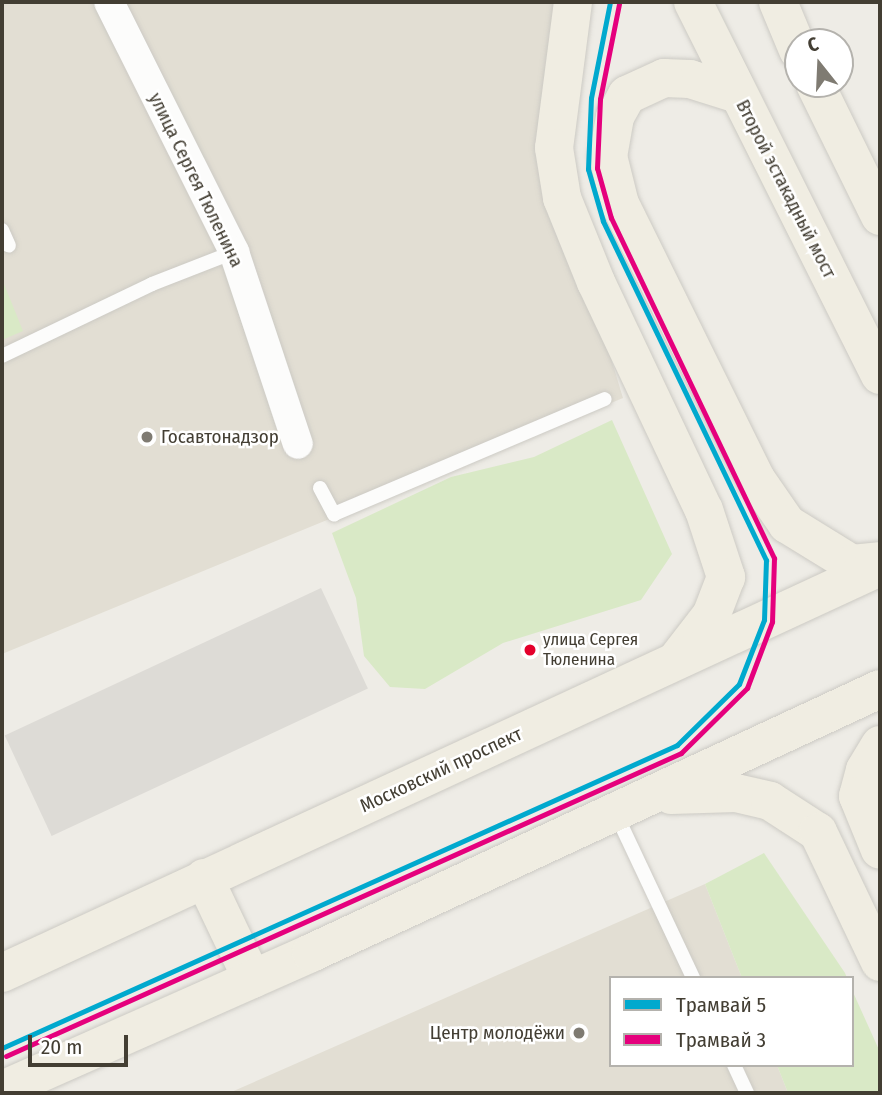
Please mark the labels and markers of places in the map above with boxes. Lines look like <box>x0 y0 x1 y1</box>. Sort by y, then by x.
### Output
place label: Госавтонадзор <box>161 426 279 448</box>
marker: Госавтонадзор <box>139 429 155 445</box>
place label: улица Сергея Тюленина <box>543 630 638 670</box>
marker: улица Сергея Тюленина <box>523 643 537 657</box>
place label: Центр молодёжи <box>430 1022 565 1044</box>
marker: Центр молодёжи <box>571 1025 587 1041</box>

